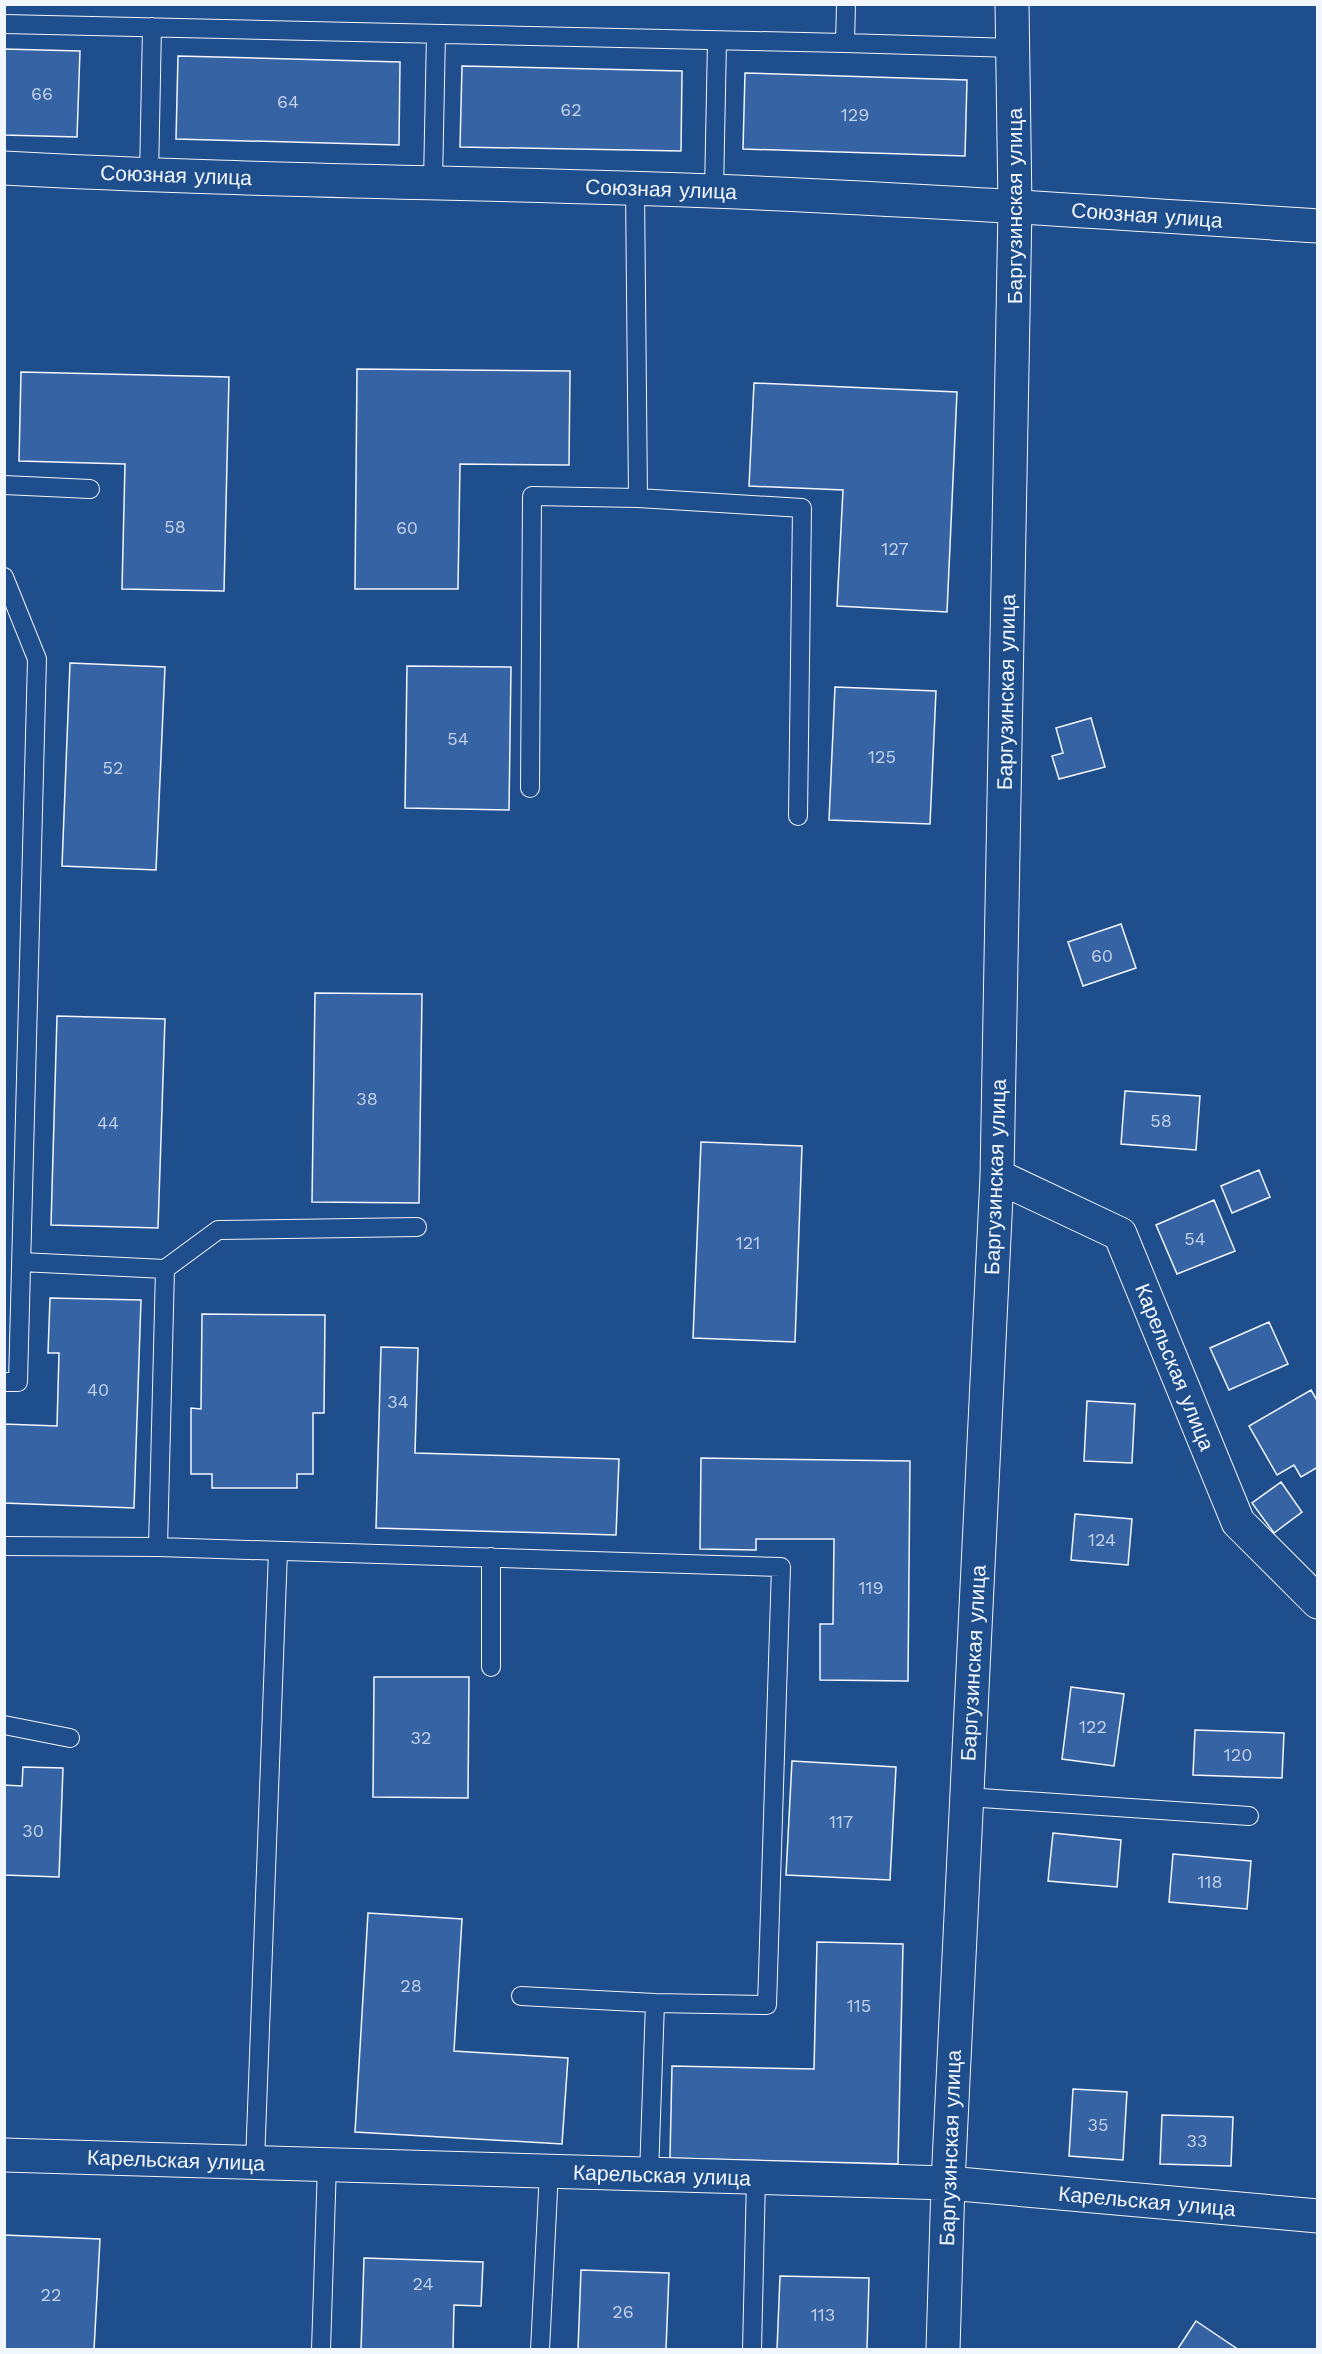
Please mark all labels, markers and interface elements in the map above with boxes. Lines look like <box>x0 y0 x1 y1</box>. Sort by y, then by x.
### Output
house number: 66 <box>31 83 53 104</box>
house number: 64 <box>277 91 299 112</box>
house number: 62 <box>560 99 582 120</box>
house number: 129 <box>841 104 869 125</box>
street label: Баргузинская улица <box>1002 108 1027 304</box>
street label: Союзная улица <box>100 160 253 190</box>
street label: Союзная улица <box>585 174 738 204</box>
street label: Союзная улица <box>1070 197 1224 233</box>
house number: 58 <box>164 516 186 537</box>
house number: 60 <box>396 517 418 538</box>
house number: 127 <box>881 538 909 559</box>
street label: Баргузинская улица <box>992 593 1020 790</box>
house number: 54 <box>447 728 469 749</box>
house number: 125 <box>868 746 896 767</box>
house number: 52 <box>103 757 123 778</box>
house number: 60 <box>1091 945 1113 966</box>
street label: Баргузинская улица <box>979 1078 1011 1276</box>
house number: 38 <box>356 1088 378 1109</box>
house number: 58 <box>1150 1110 1172 1131</box>
house number: 44 <box>97 1112 119 1133</box>
house number: 54 <box>1184 1228 1206 1249</box>
house number: 121 <box>736 1232 760 1253</box>
street label: Карельская улица <box>1130 1280 1220 1454</box>
house number: 40 <box>87 1379 109 1400</box>
house number: 34 <box>387 1391 409 1412</box>
house number: 124 <box>1088 1529 1116 1550</box>
street label: Баргузинская улица <box>955 1564 991 1762</box>
house number: 119 <box>858 1577 884 1598</box>
house number: 122 <box>1079 1716 1107 1737</box>
house number: 32 <box>411 1727 432 1748</box>
house number: 120 <box>1224 1744 1252 1765</box>
house number: 117 <box>829 1811 853 1832</box>
house number: 30 <box>22 1820 44 1841</box>
house number: 118 <box>1197 1871 1223 1892</box>
house number: 28 <box>400 1975 422 1996</box>
house number: 115 <box>847 1995 871 2016</box>
street label: Баргузинская улица <box>934 2049 966 2247</box>
house number: 35 <box>1088 2114 1108 2135</box>
house number: 33 <box>1187 2130 1208 2151</box>
street label: Карельская улица <box>87 2144 266 2176</box>
street label: Карельская улица <box>573 2159 752 2191</box>
street label: Карельская улица <box>1057 2181 1237 2221</box>
house number: 24 <box>413 2273 433 2294</box>
house number: 22 <box>41 2284 62 2305</box>
house number: 26 <box>612 2301 634 2322</box>
house number: 113 <box>811 2304 835 2325</box>

